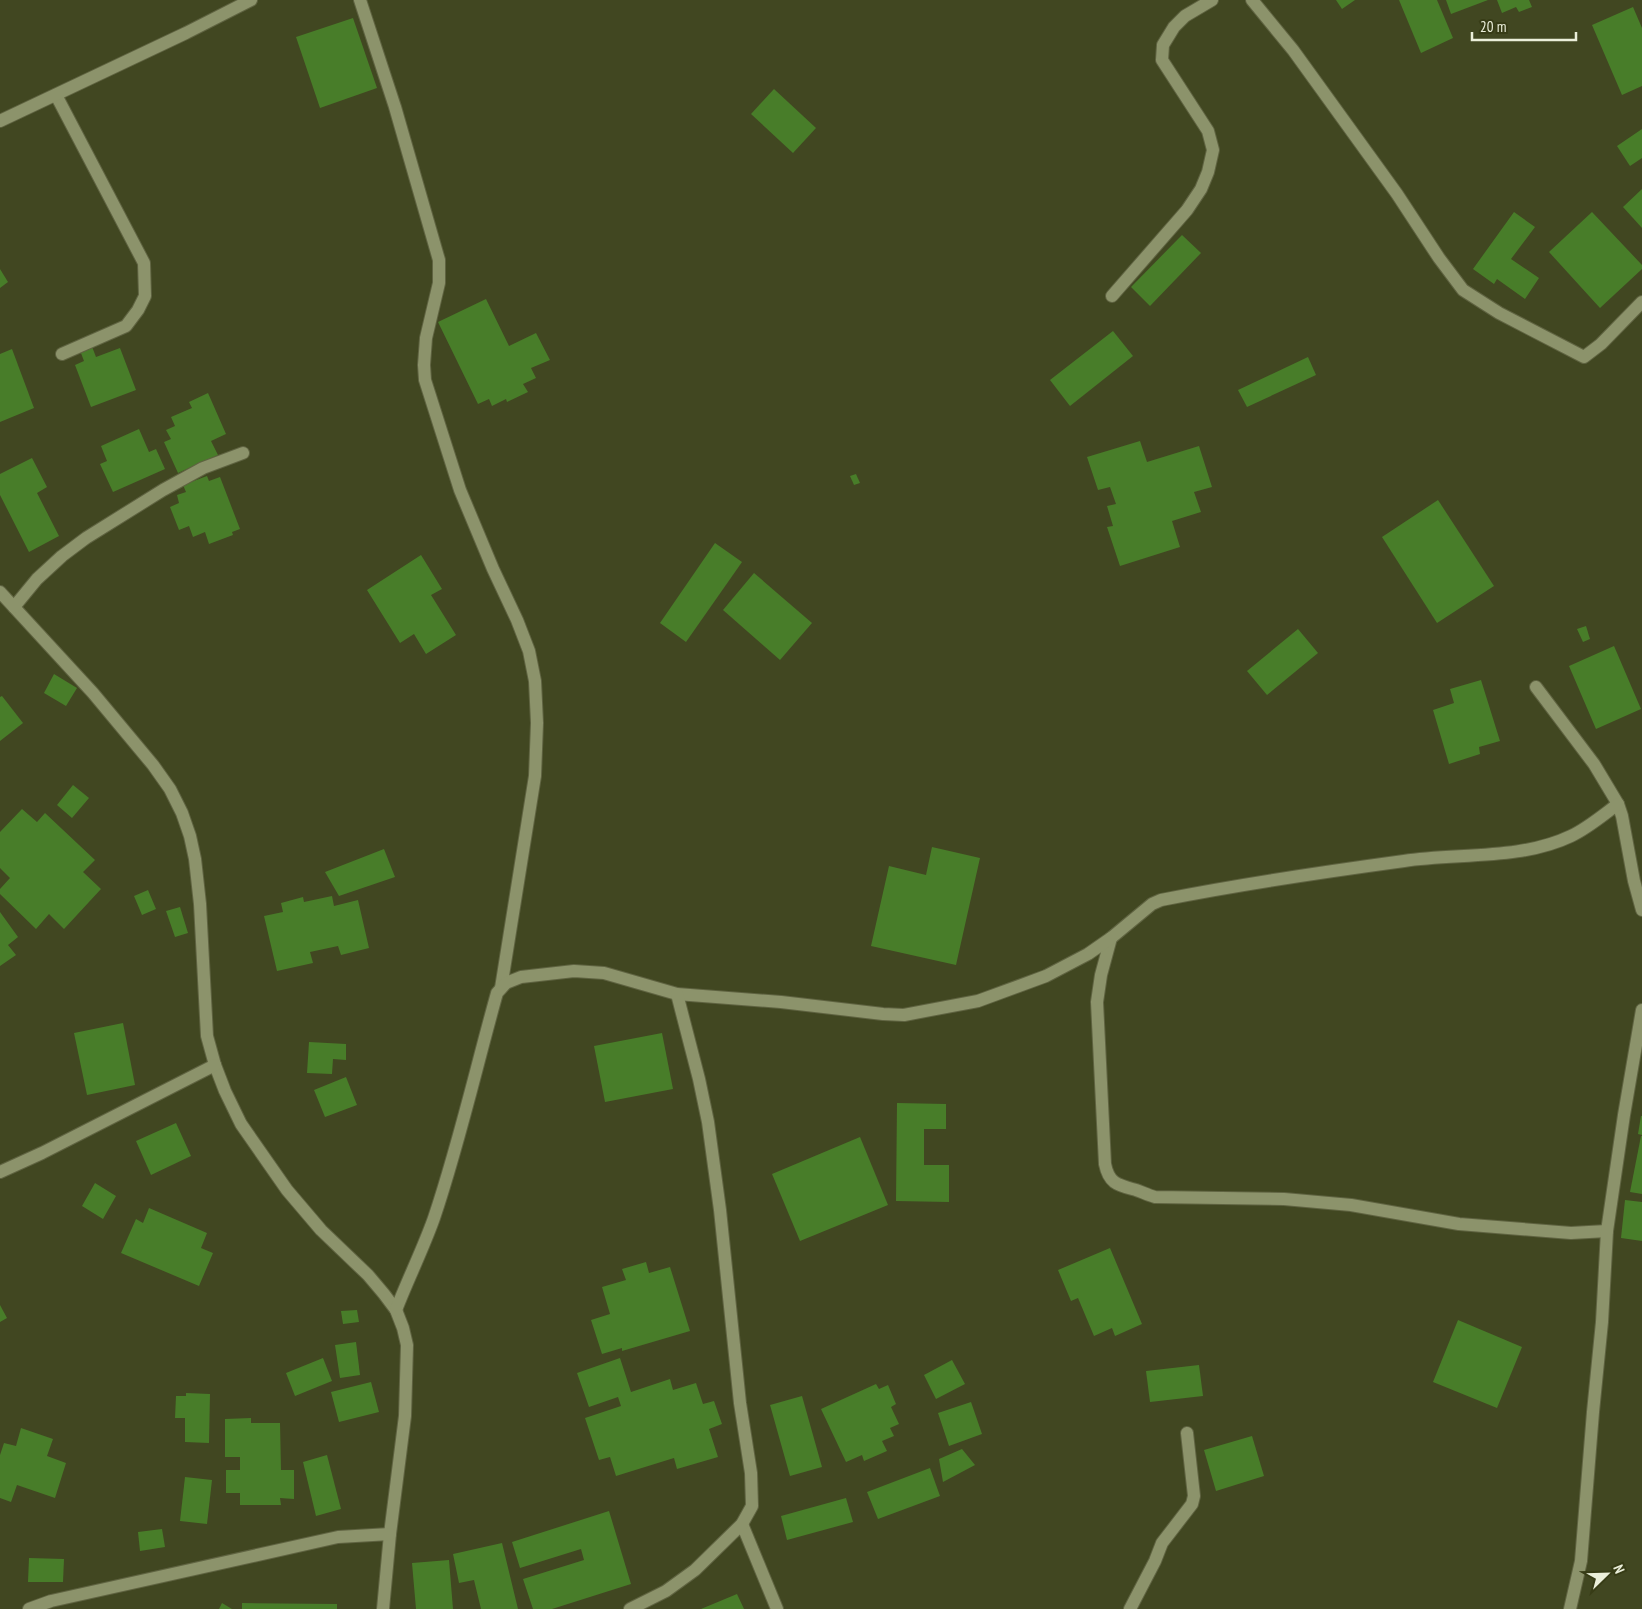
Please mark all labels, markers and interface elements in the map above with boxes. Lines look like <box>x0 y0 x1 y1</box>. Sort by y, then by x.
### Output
scale bar <box>1472 10 1576 42</box>
text: 20 m <box>1480 17 1506 36</box>
north arrow <box>1582 1549 1632 1599</box>
text: N <box>1609 1562 1629 1576</box>

